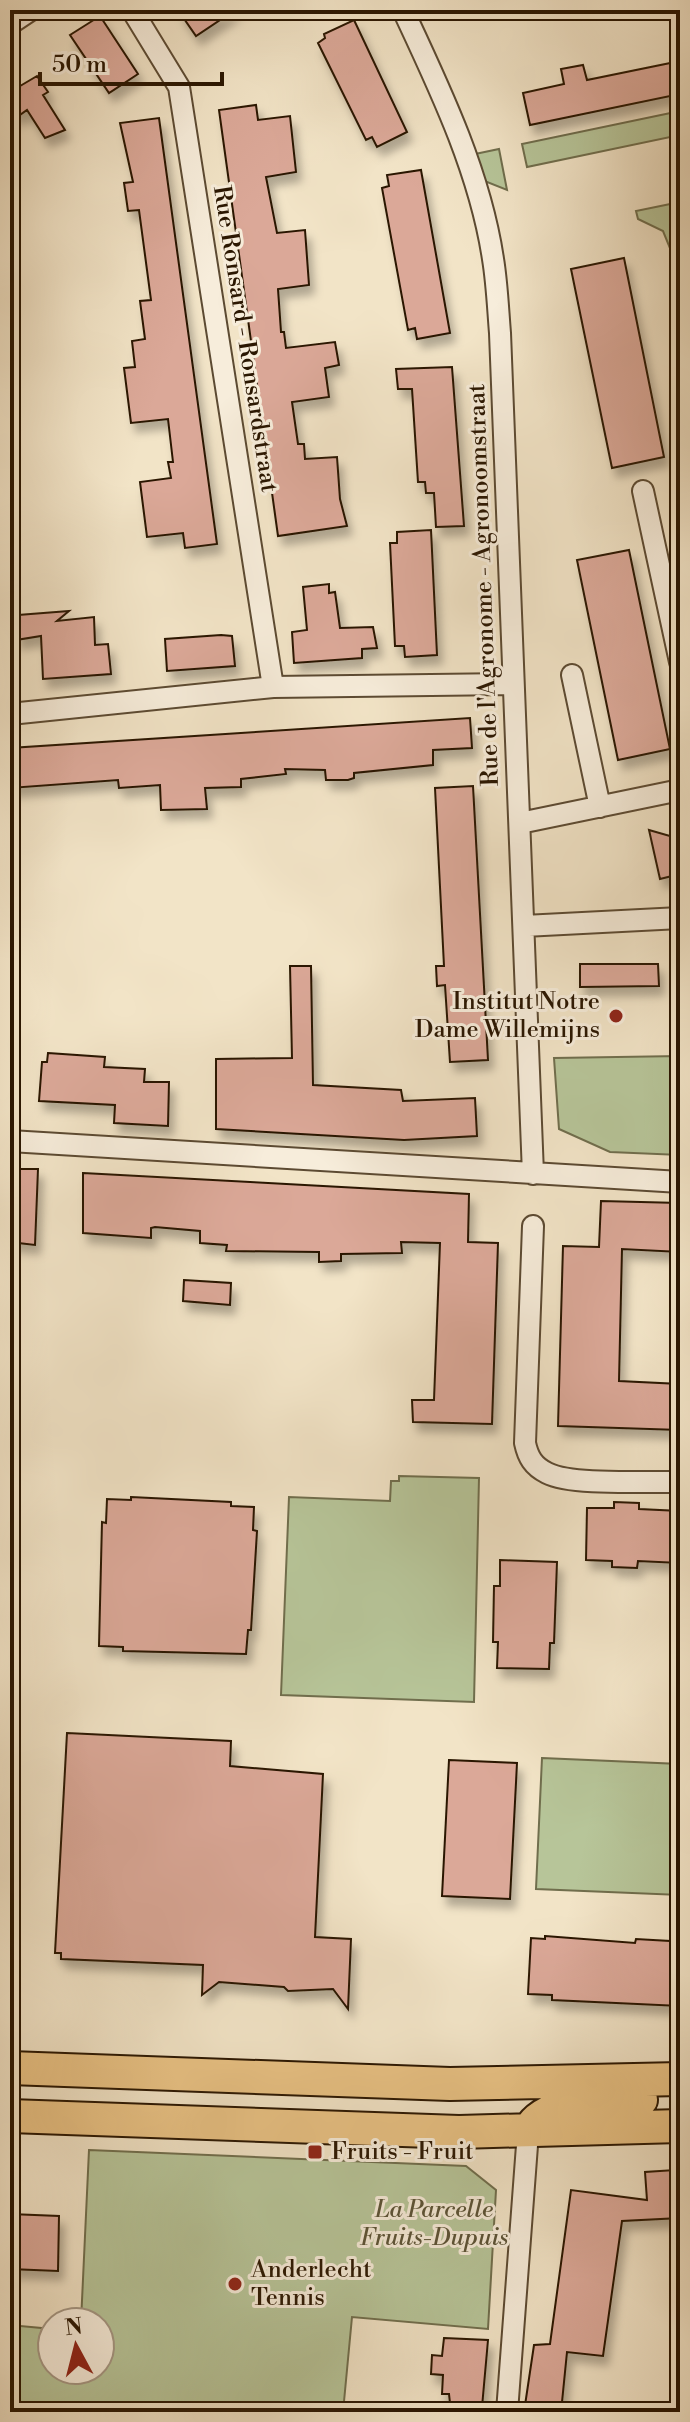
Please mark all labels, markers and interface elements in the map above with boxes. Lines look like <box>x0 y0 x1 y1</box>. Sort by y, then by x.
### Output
scale bar <box>40 36 222 86</box>
text: 50 m <box>52 50 107 80</box>
street label: Rue Ronsard - Ronsardstraat <box>206 183 284 495</box>
street label: Rue de l'Agronome - Agronoomstraat <box>462 383 506 787</box>
place label: Institut Notre Dame Willemijns <box>415 987 600 1045</box>
marker: Institut Notre Dame Willemijns <box>607 1007 625 1025</box>
place label: Fruits - Fruit <box>331 2137 474 2167</box>
marker: Fruits - Fruit <box>306 2143 324 2161</box>
park label: La Parcelle Fruits-Dupuis <box>360 2195 508 2253</box>
place label: Anderlecht Tennis <box>250 2255 372 2313</box>
marker: Anderlecht Tennis <box>226 2275 244 2293</box>
north arrow <box>36 2306 116 2386</box>
text: N <box>63 2313 85 2342</box>

